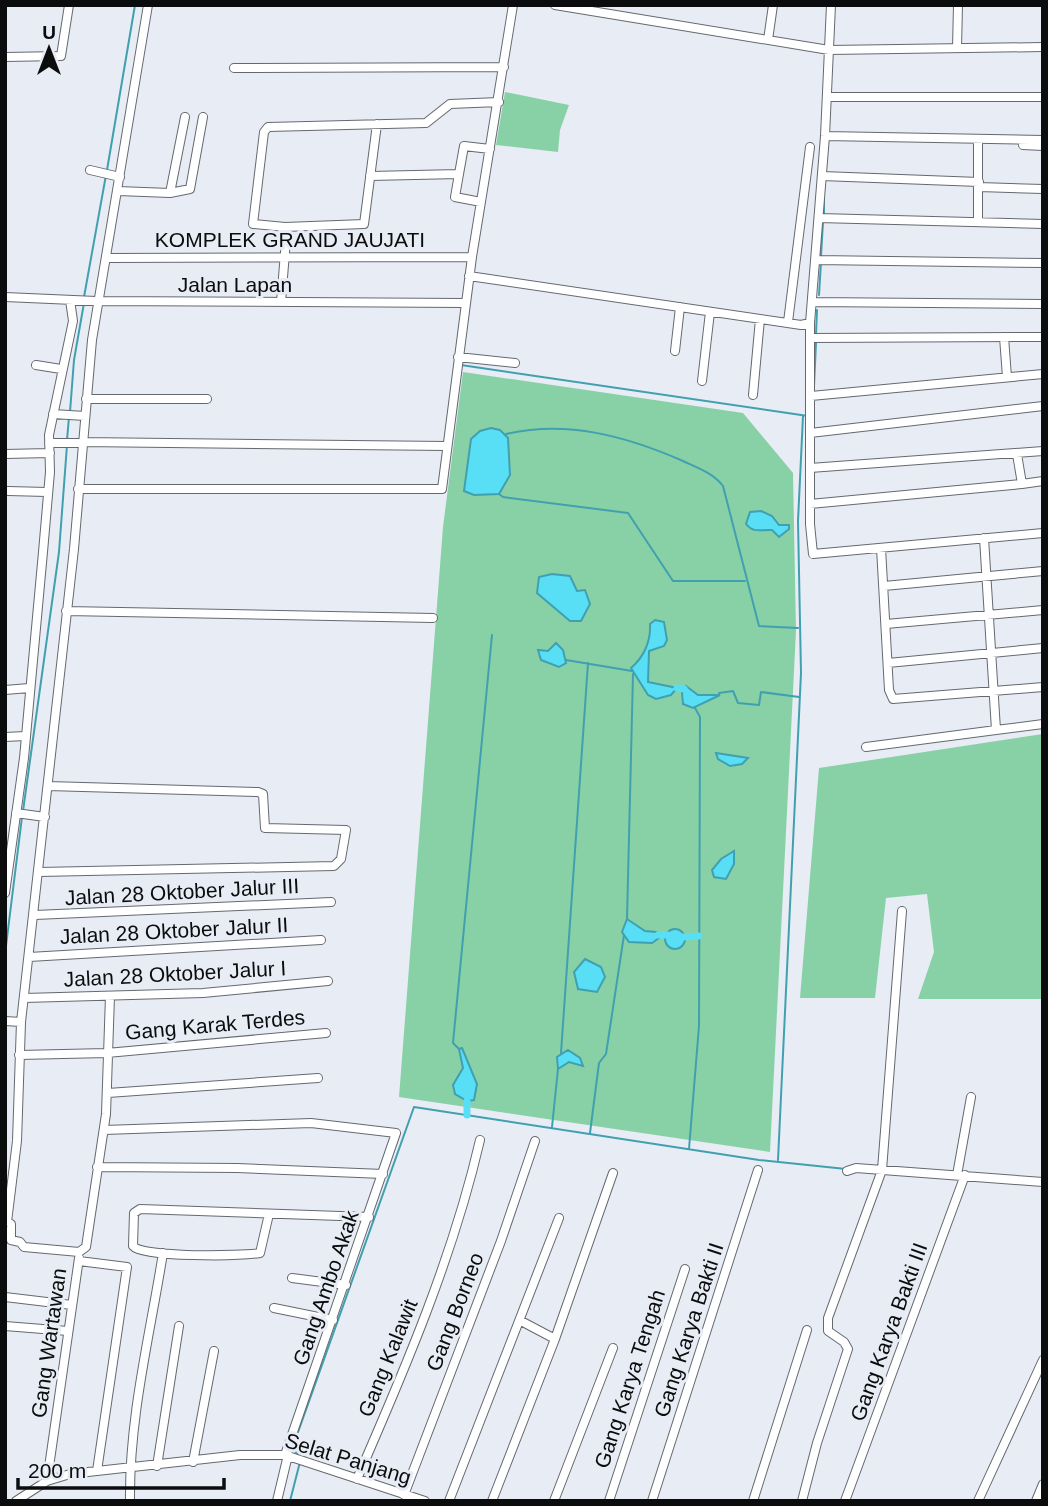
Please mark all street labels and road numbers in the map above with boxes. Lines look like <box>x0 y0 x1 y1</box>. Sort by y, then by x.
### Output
street label: KOMPLEK GRAND JAUJATI <box>155 228 425 251</box>
street label: Jalan Lapan <box>178 273 292 296</box>
street label: Jalan 28 Oktober Jalur III <box>64 874 300 909</box>
street label: Jalan 28 Oktober Jalur II <box>59 913 289 948</box>
street label: Jalan 28 Oktober Jalur I <box>63 956 287 991</box>
street label: Gang Karak Terdes <box>124 1005 306 1044</box>
street label: Gang Ambo Akak <box>288 1207 363 1368</box>
street label: Gang Karya Bakti II <box>649 1240 728 1420</box>
street label: Gang Karya Bakti III <box>846 1240 931 1424</box>
street label: Gang Borneo <box>421 1249 488 1374</box>
street label: Gang Wartawan <box>27 1267 70 1419</box>
street label: Gang Karya Tengah <box>590 1287 669 1471</box>
street label: Gang Kalawit <box>353 1295 422 1420</box>
street label: Selat Panjang <box>282 1428 414 1489</box>

